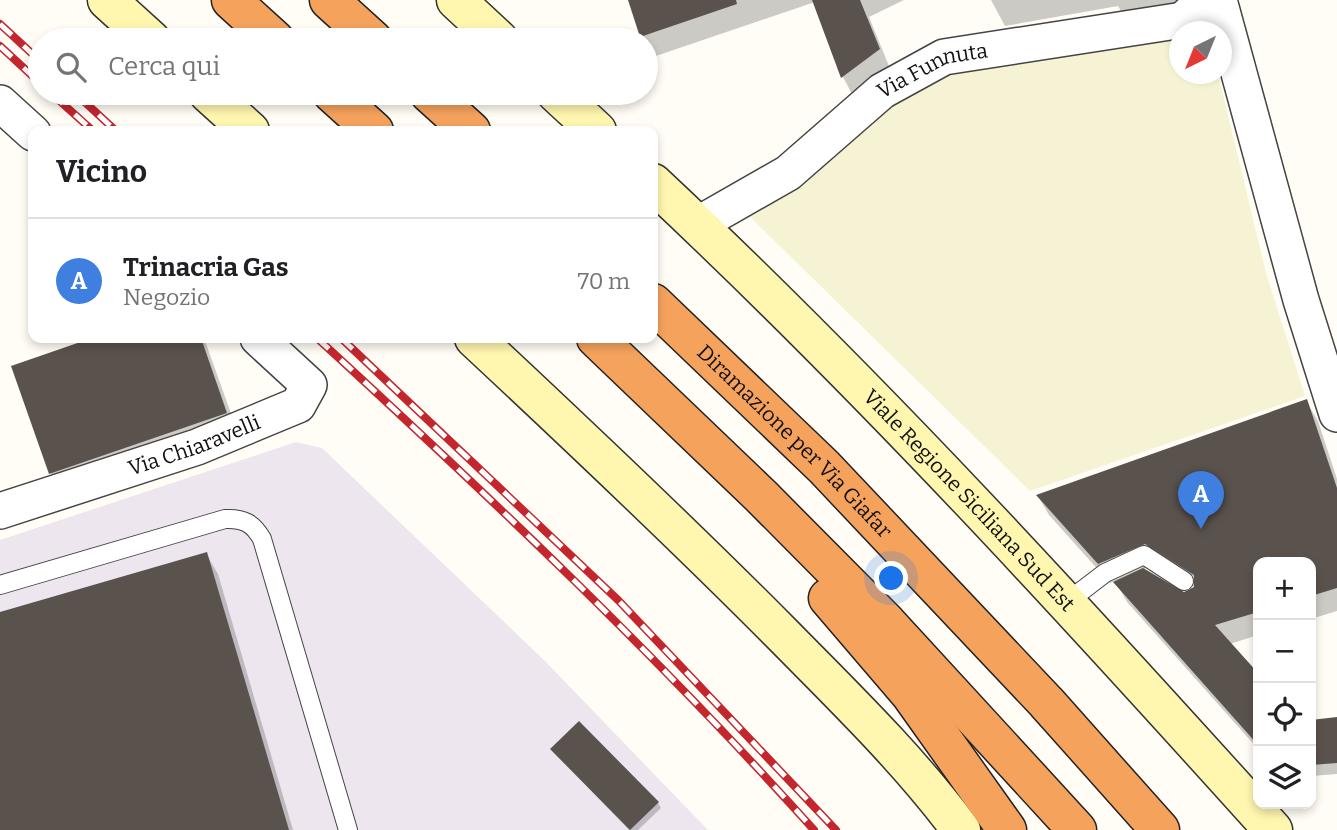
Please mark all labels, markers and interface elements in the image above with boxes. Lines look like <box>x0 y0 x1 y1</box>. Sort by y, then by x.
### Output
north arrow <box>1169 21 1232 84</box>
search box <box>28 28 658 105</box>
street label: Via Funnuta <box>872 37 990 104</box>
icon: search <box>52 48 90 86</box>
text: Cerca qui <box>108 51 220 82</box>
text: Vicino <box>56 154 147 190</box>
text: Trinacria Gas <box>123 252 289 283</box>
text: A <box>71 267 87 295</box>
text: 70 m <box>578 267 630 295</box>
text: Negozio <box>123 283 210 311</box>
street label: Diramazione per Via Giafar <box>692 339 897 544</box>
street label: Viale Regione Siciliana Sud Est <box>858 384 1081 617</box>
street label: Via Chiaravelli <box>125 409 264 481</box>
pin: A <box>1178 471 1224 529</box>
map controls <box>1253 557 1316 809</box>
button: + <box>1253 557 1316 620</box>
your location <box>874 561 908 595</box>
button: − <box>1253 620 1316 683</box>
button: locate <box>1253 683 1316 746</box>
button: layers <box>1253 746 1316 809</box>

